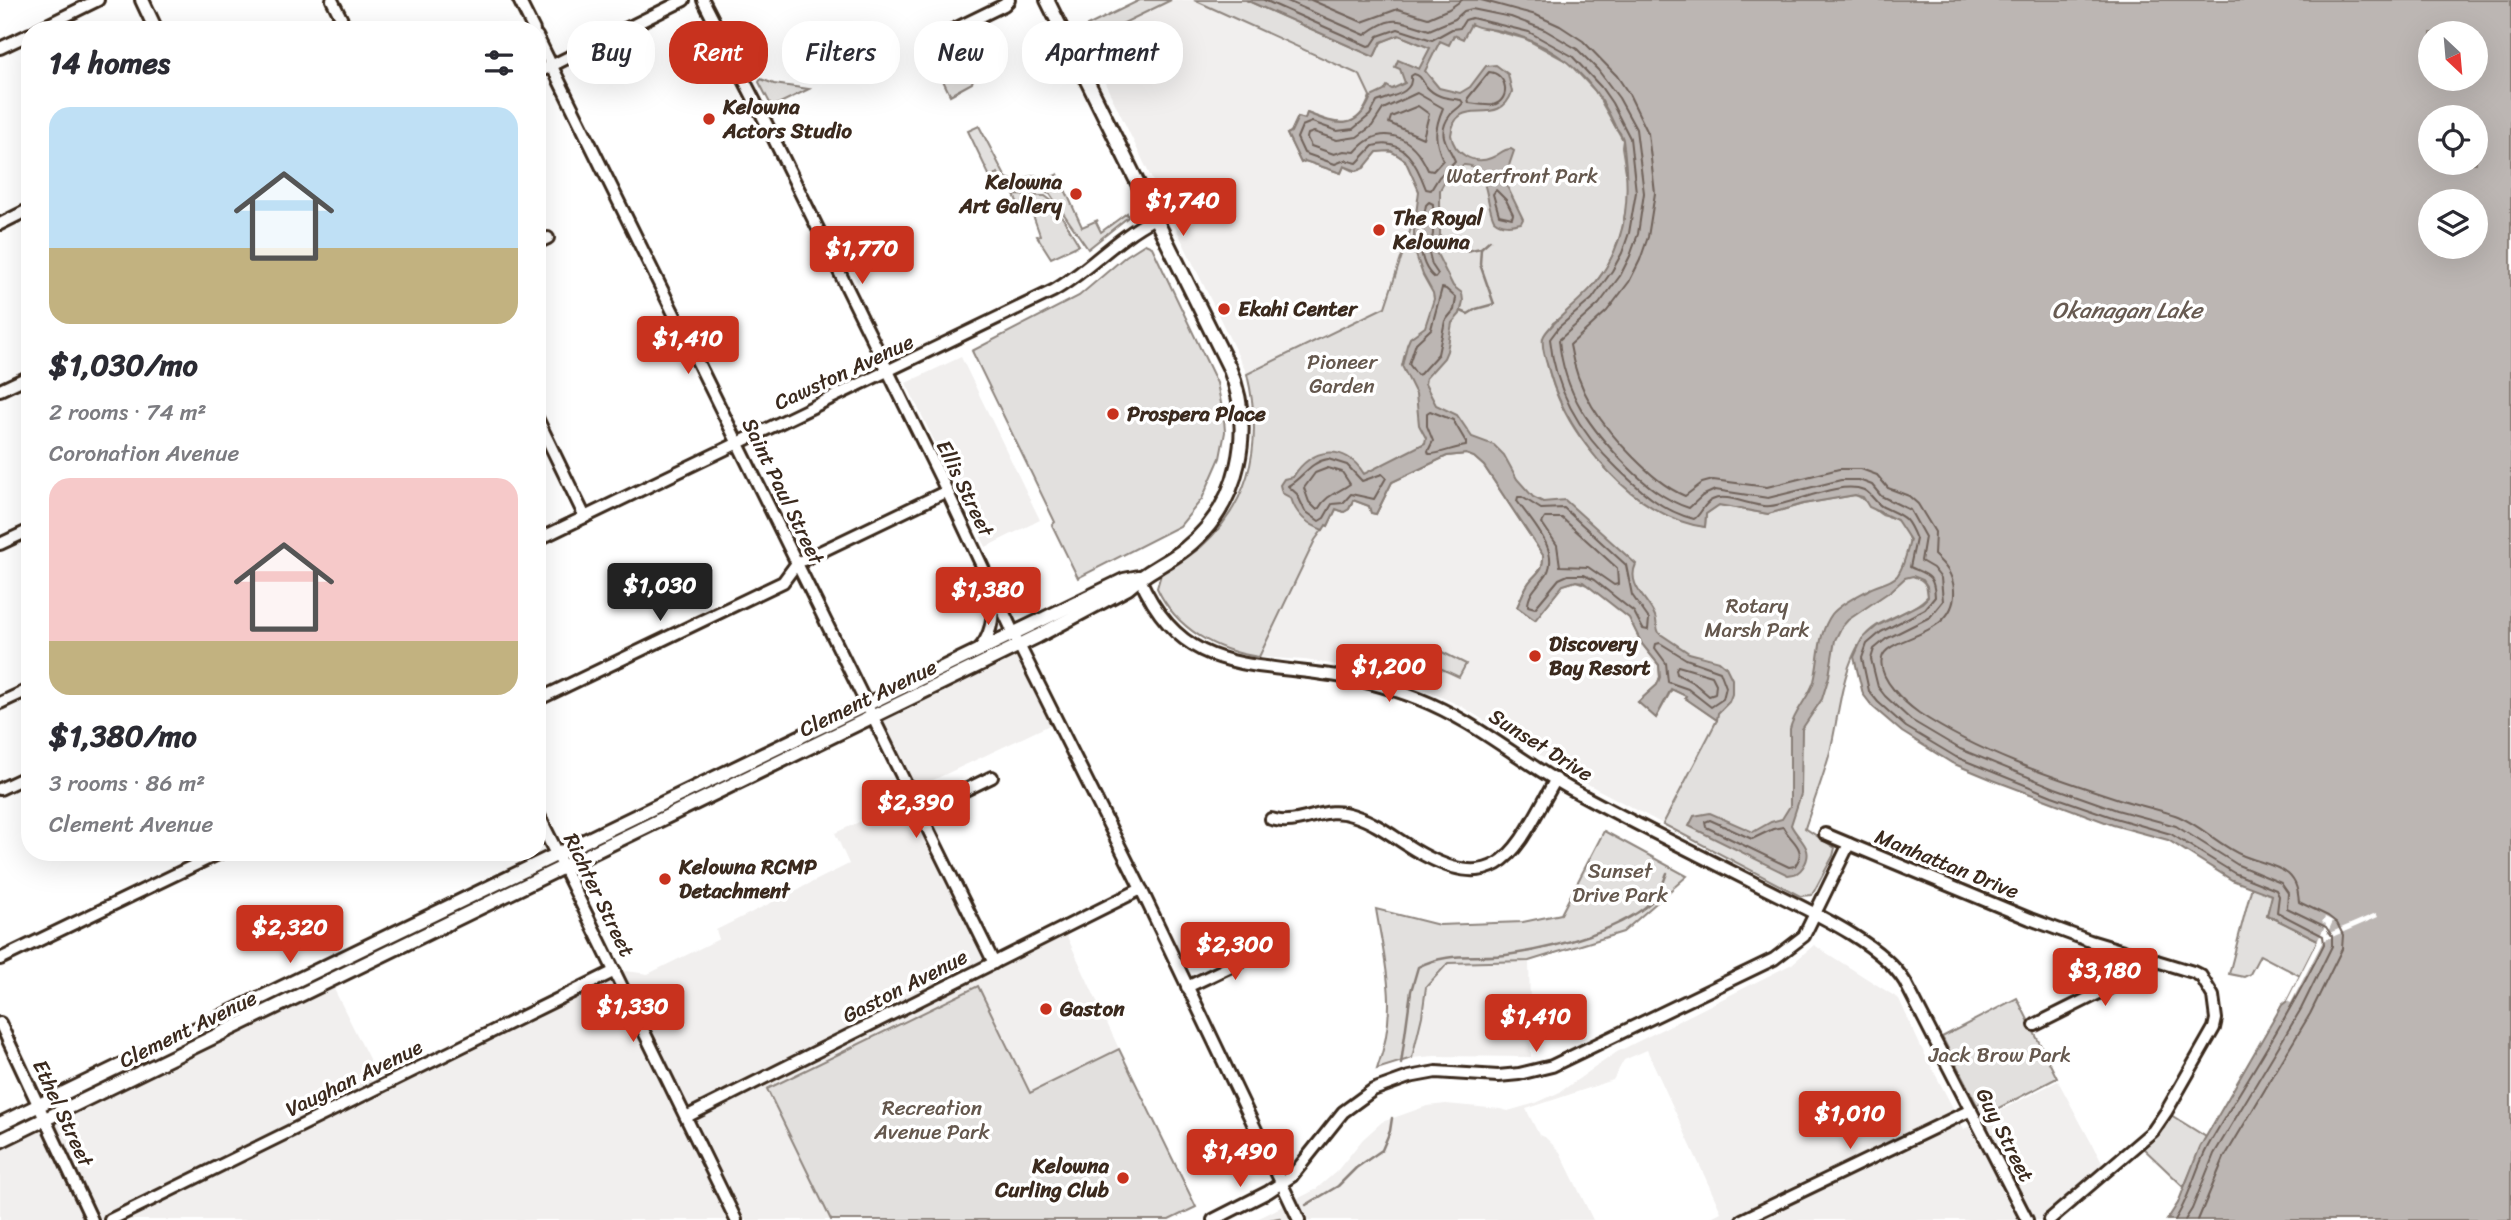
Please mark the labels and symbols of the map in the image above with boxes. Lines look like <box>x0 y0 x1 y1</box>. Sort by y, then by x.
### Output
north arrow <box>2418 21 2488 91</box>
place label: Kelowna Actors Studio <box>722 88 852 150</box>
marker: Kelowna Actors Studio <box>701 111 717 127</box>
park label: Waterfront Park <box>1446 157 1598 195</box>
place label: Kelowna Art Gallery <box>958 163 1063 225</box>
pin: $1,740 <box>1126 178 1240 238</box>
marker: Kelowna Art Gallery <box>1068 186 1084 202</box>
place label: The Royal Kelowna <box>1392 199 1484 261</box>
marker: The Royal Kelowna <box>1371 222 1387 238</box>
pin: $1,770 <box>805 226 919 286</box>
place label: Ekahi Center <box>1238 290 1359 328</box>
water label: Okanagan Lake <box>2052 290 2204 331</box>
marker: Ekahi Center <box>1216 301 1232 317</box>
pin: $1,410 <box>631 316 745 376</box>
street label: Cawston Avenue <box>768 323 921 421</box>
park label: Pioneer Garden <box>1307 343 1378 405</box>
place label: Prospera Place <box>1127 395 1266 433</box>
marker: Prospera Place <box>1105 406 1121 422</box>
street label: Saint Paul Street <box>731 411 836 572</box>
street label: Ellis Street <box>925 433 1006 544</box>
pin: $1,030 <box>603 564 717 623</box>
pin: $1,380 <box>931 568 1045 627</box>
park label: Rotary Marsh Park <box>1704 587 1810 649</box>
place label: Discovery Bay Resort <box>1549 625 1651 687</box>
pin: $1,200 <box>1332 644 1446 704</box>
street label: Clement Avenue <box>792 648 944 748</box>
marker: Discovery Bay Resort <box>1527 648 1543 664</box>
street label: Sunset Drive <box>1481 698 1601 792</box>
pin: $2,390 <box>859 780 973 840</box>
street label: Manhattan Drive <box>1869 818 2025 910</box>
street label: Richter Street <box>552 826 646 964</box>
place label: Kelowna RCMP Detachment <box>678 848 817 910</box>
park label: Sunset Drive Park <box>1572 852 1669 914</box>
marker: Kelowna RCMP Detachment <box>657 871 673 887</box>
pin: $2,320 <box>233 906 347 965</box>
pin: $2,300 <box>1178 922 1292 982</box>
street label: Gaston Avenue <box>835 938 975 1034</box>
pin: $3,180 <box>2048 948 2162 1008</box>
street label: Clement Avenue <box>112 979 264 1079</box>
pin: $1,330 <box>576 984 690 1044</box>
place label: Gaston <box>1059 990 1125 1028</box>
pin: $1,410 <box>1479 995 1593 1054</box>
marker: Gaston <box>1038 1001 1054 1017</box>
street label: Vaughan Avenue <box>279 1028 429 1128</box>
park label: Jack Brow Park <box>1928 1036 2071 1074</box>
street label: Ethel Street <box>22 1053 105 1174</box>
street label: Guy Street <box>1965 1081 2045 1189</box>
park label: Recreation Avenue Park <box>873 1089 991 1151</box>
pin: $1,010 <box>1793 1092 1907 1151</box>
pin: $1,490 <box>1183 1130 1297 1189</box>
place label: Kelowna Curling Club <box>994 1147 1109 1209</box>
marker: Kelowna Curling Club <box>1115 1170 1131 1186</box>

